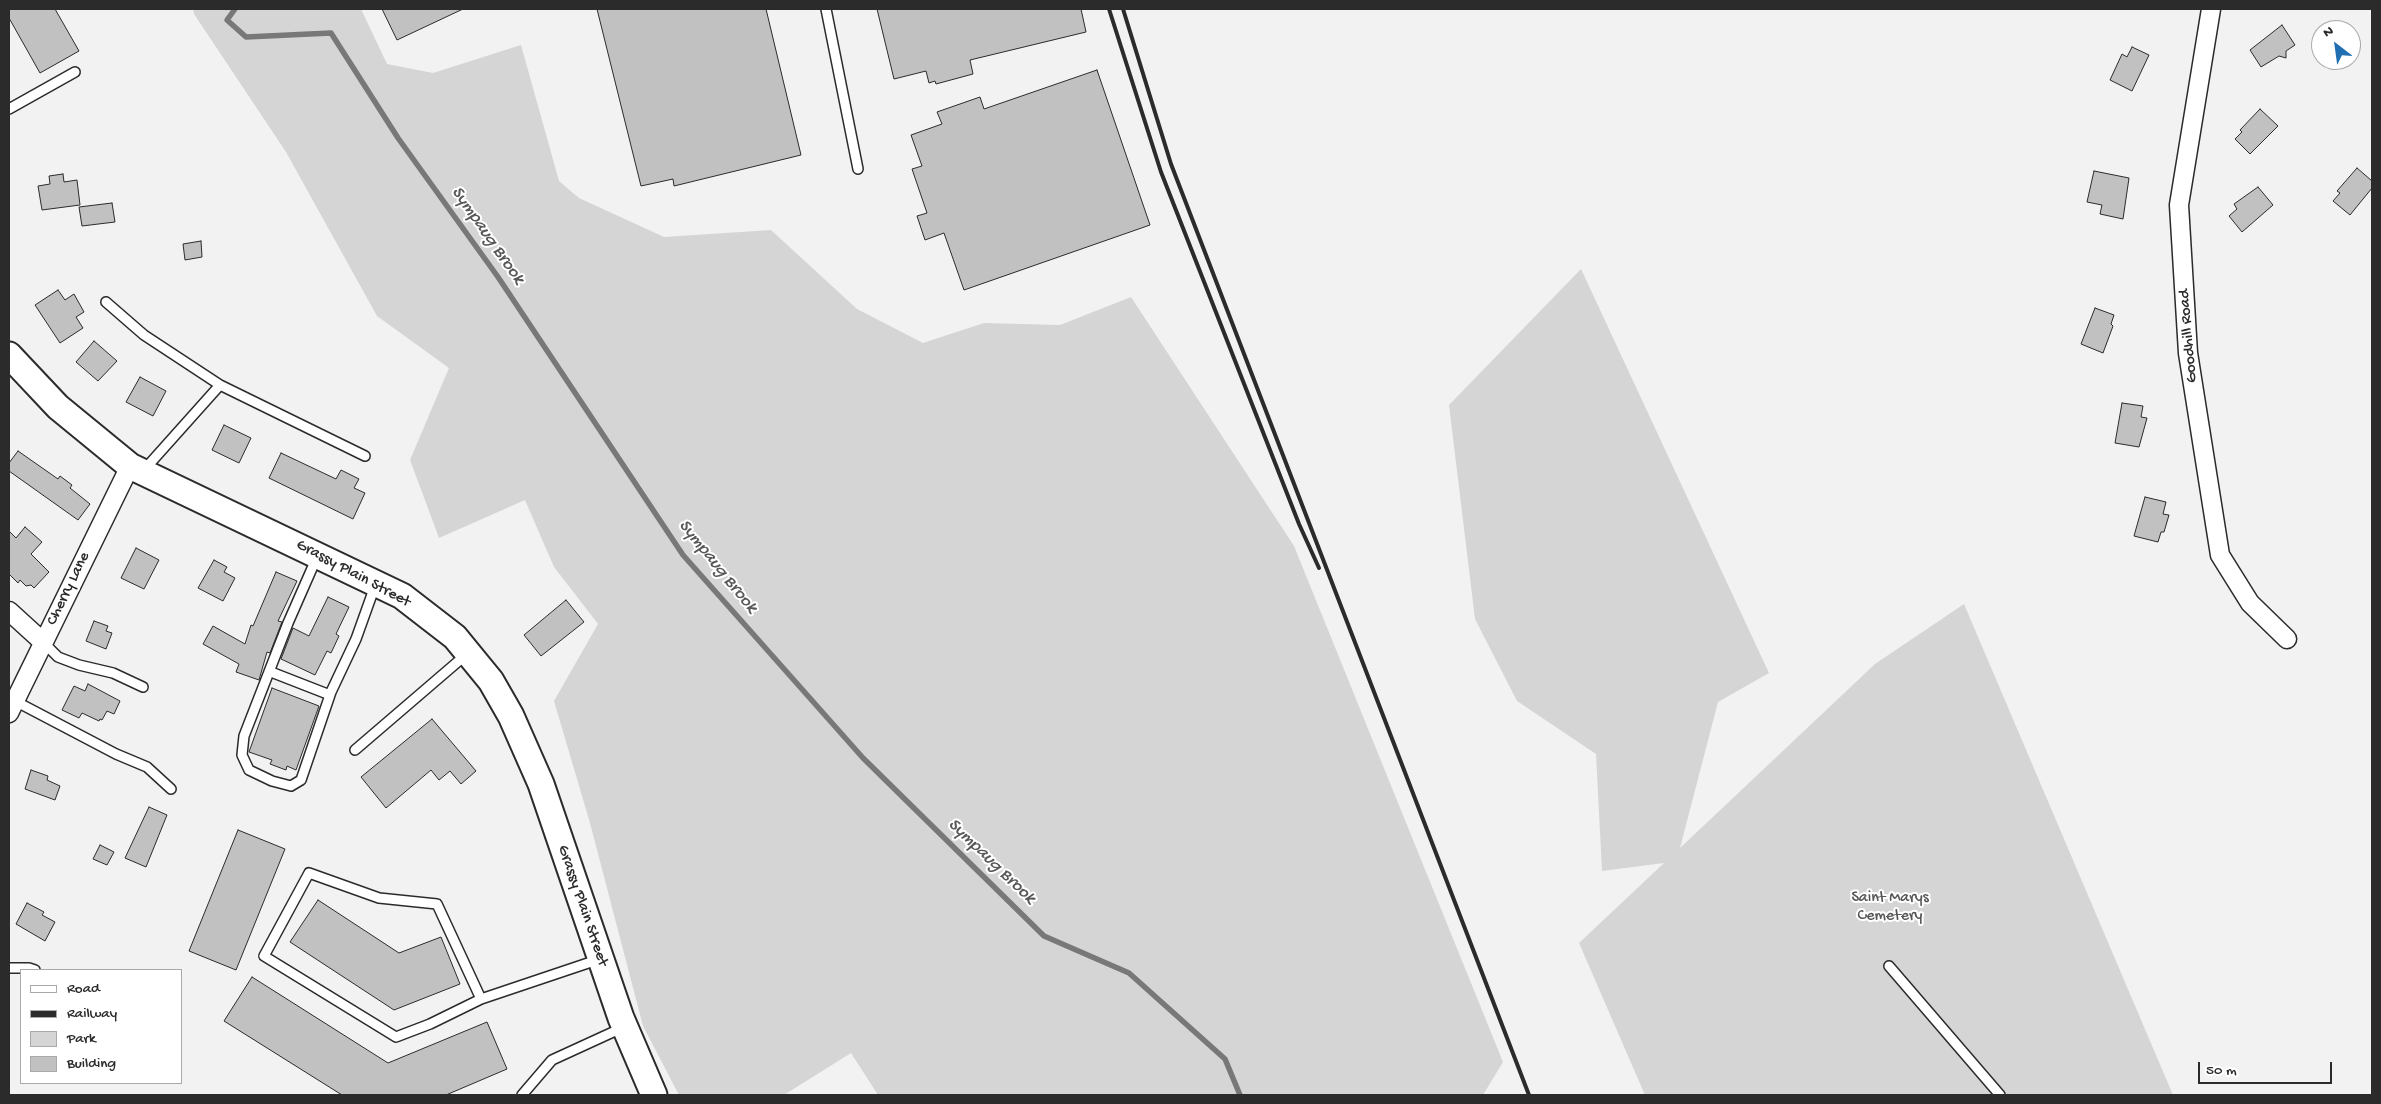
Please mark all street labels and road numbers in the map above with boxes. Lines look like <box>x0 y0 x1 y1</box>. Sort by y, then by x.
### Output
street label: Goodhill Road <box>2175 288 2203 384</box>
street label: Grassy Plain Street <box>292 536 414 612</box>
street label: Cherry Lane <box>43 549 95 629</box>
street label: Grassy Plain Street <box>552 843 612 969</box>

